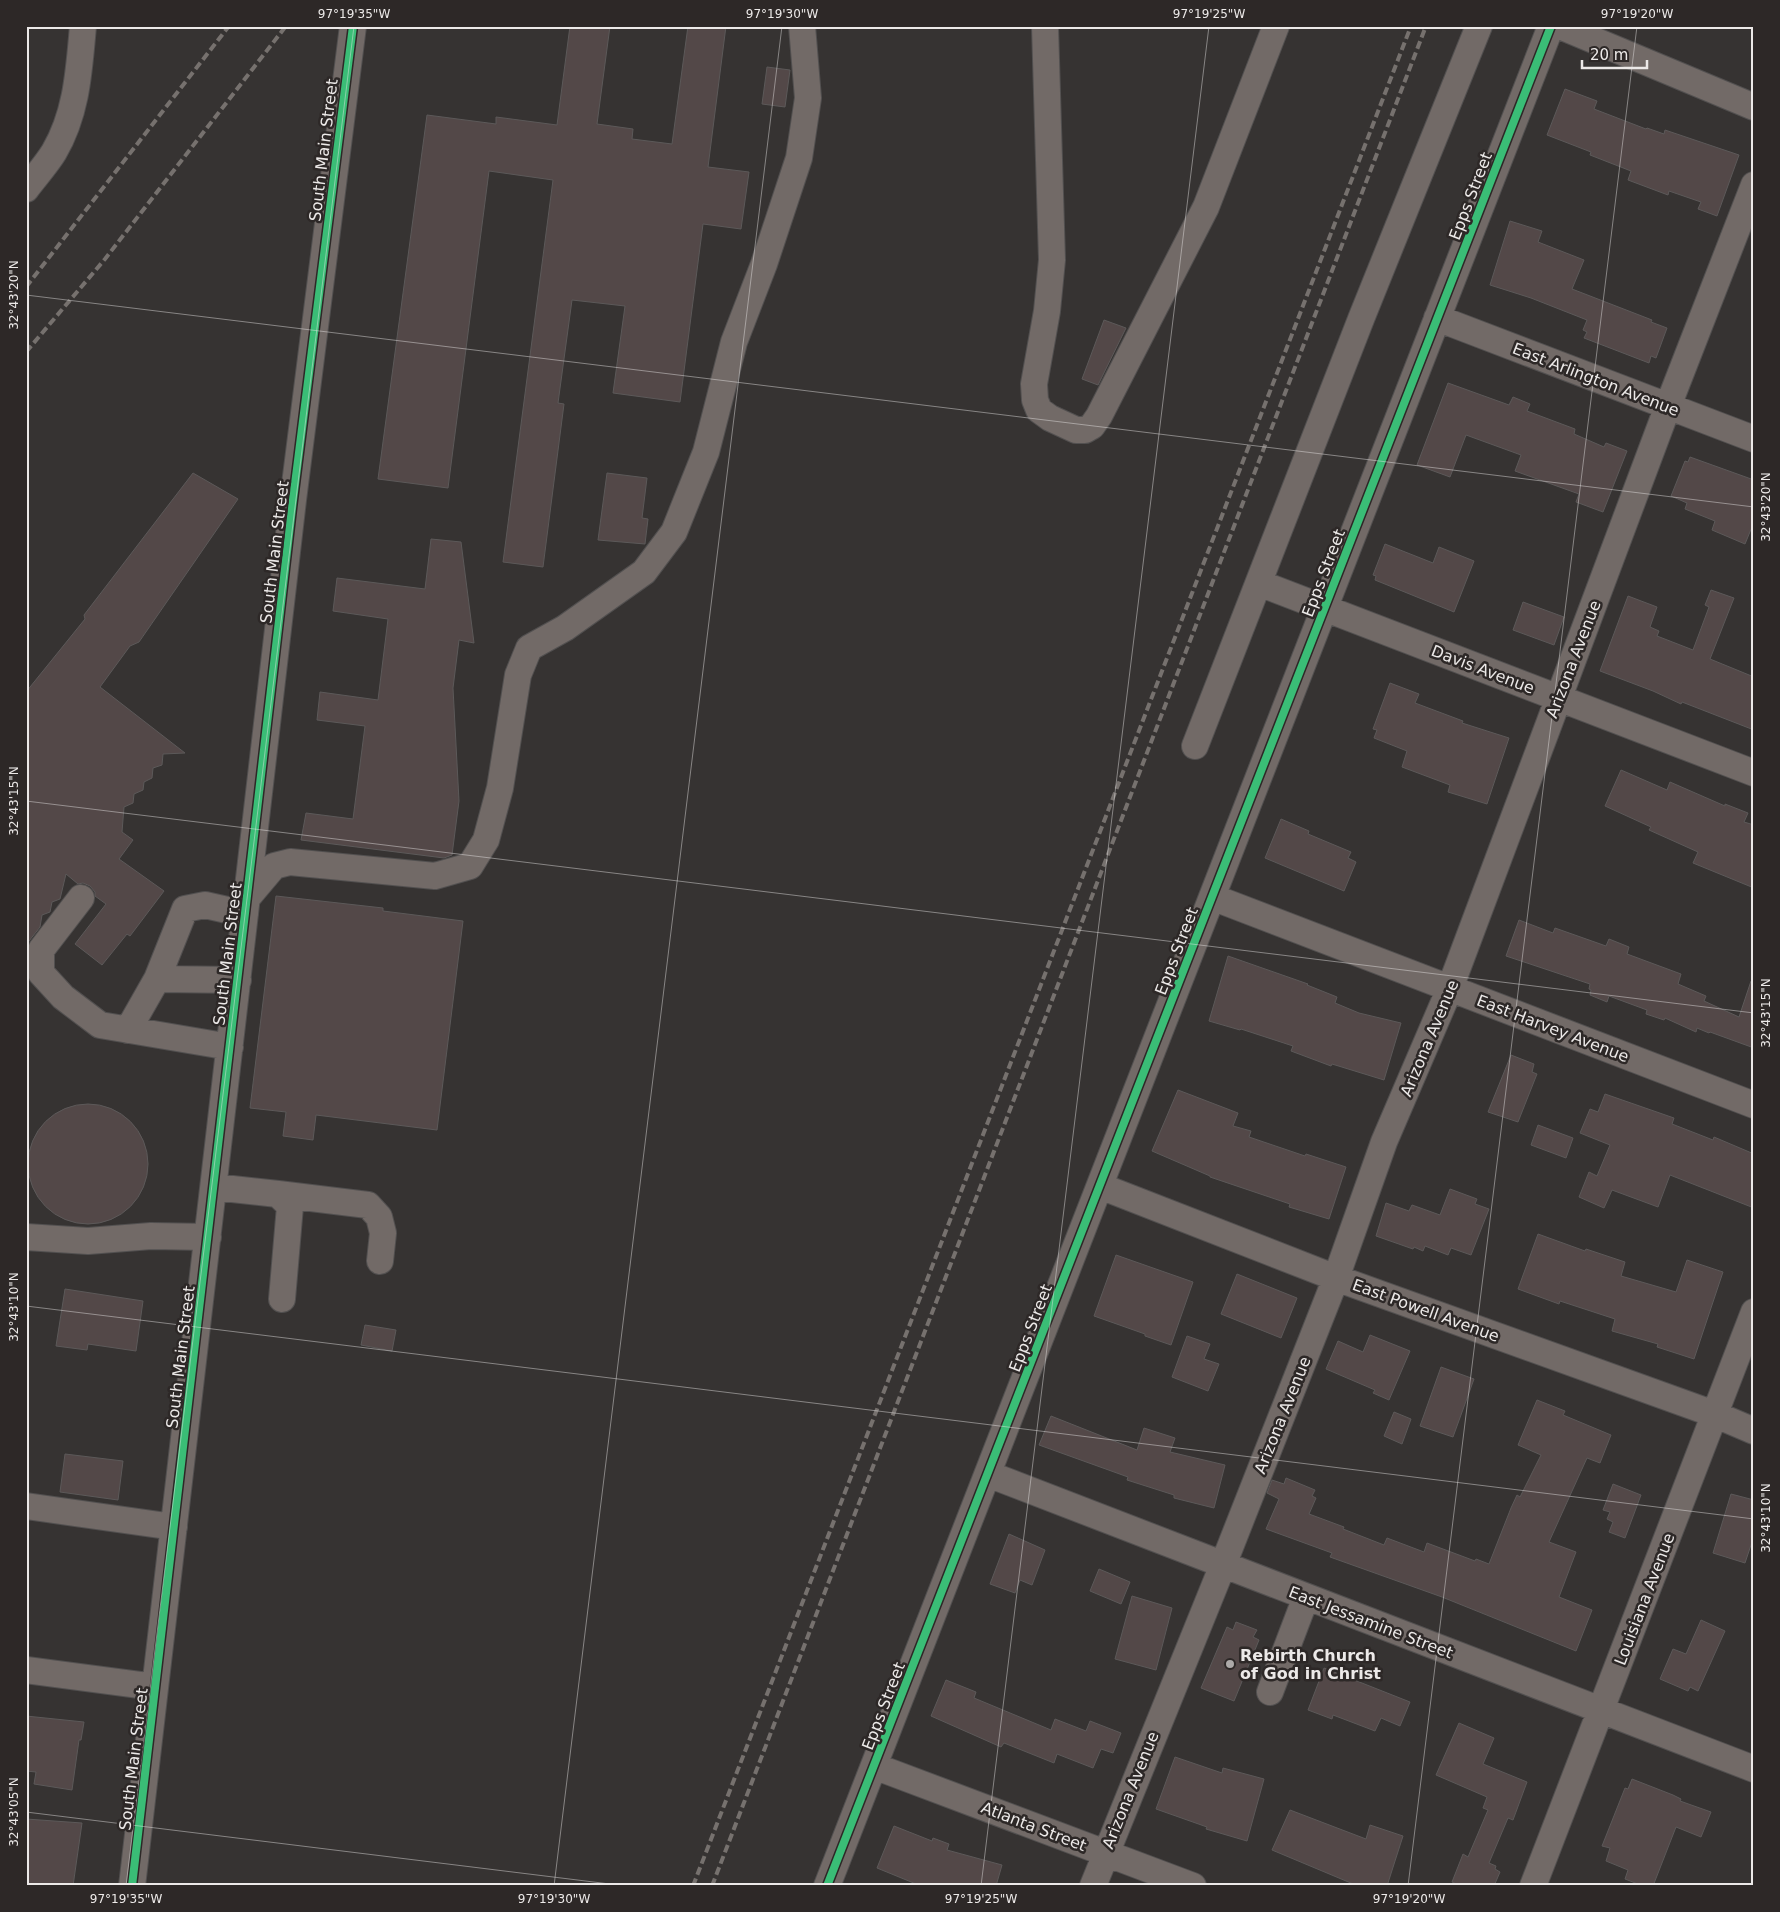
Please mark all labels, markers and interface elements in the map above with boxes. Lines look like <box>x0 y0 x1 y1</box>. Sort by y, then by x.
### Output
text: 97°19'35"W <box>318 7 390 21</box>
text: 97°19'30"W <box>746 7 818 21</box>
text: 97°19'25"W <box>1173 7 1245 21</box>
text: 97°19'20"W <box>1601 7 1673 21</box>
scale bar <box>1582 38 1648 70</box>
text: 20 m <box>1590 46 1628 64</box>
street label: South Main Street <box>305 78 342 222</box>
street label: Epps Street <box>1445 150 1496 243</box>
text: 32°43'20"N <box>7 260 21 330</box>
street label: East Arlington Avenue <box>1510 339 1682 420</box>
text: 32°43'20"N <box>1759 472 1773 542</box>
street label: South Main Street <box>256 480 293 624</box>
street label: Epps Street <box>1298 527 1349 620</box>
street label: Arizona Avenue <box>1542 598 1605 721</box>
street label: Davis Avenue <box>1429 641 1537 698</box>
text: 32°43'15"N <box>7 766 21 836</box>
street label: South Main Street <box>209 882 246 1026</box>
street label: Epps Street <box>1151 905 1202 998</box>
street label: Arizona Avenue <box>1396 977 1463 1099</box>
text: 32°43'15"N <box>1759 978 1773 1048</box>
street label: East Harvey Avenue <box>1474 991 1632 1066</box>
text: 32°43'10"N <box>7 1272 21 1342</box>
street label: East Powell Avenue <box>1350 1275 1502 1346</box>
street label: Epps Street <box>1005 1282 1056 1375</box>
street label: South Main Street <box>162 1285 199 1429</box>
street label: Arizona Avenue <box>1250 1354 1315 1477</box>
text: 32°43'10"N <box>1759 1483 1773 1553</box>
street label: Louisiana Avenue <box>1610 1530 1678 1668</box>
street label: East Jessamine Street <box>1286 1582 1456 1663</box>
place label: Rebirth Church of God in Christ <box>1240 1646 1381 1683</box>
marker: Rebirth Church of God in Christ <box>1224 1658 1236 1670</box>
street label: Epps Street <box>858 1660 909 1753</box>
street label: South Main Street <box>115 1687 152 1831</box>
street label: Arizona Avenue <box>1098 1729 1163 1852</box>
text: 32°43'05"N <box>7 1777 21 1847</box>
street label: Atlanta Street <box>979 1798 1089 1855</box>
text: 97°19'35"W <box>90 1892 162 1906</box>
text: 97°19'30"W <box>518 1892 590 1906</box>
text: 97°19'25"W <box>945 1892 1017 1906</box>
text: 97°19'20"W <box>1373 1892 1445 1906</box>

